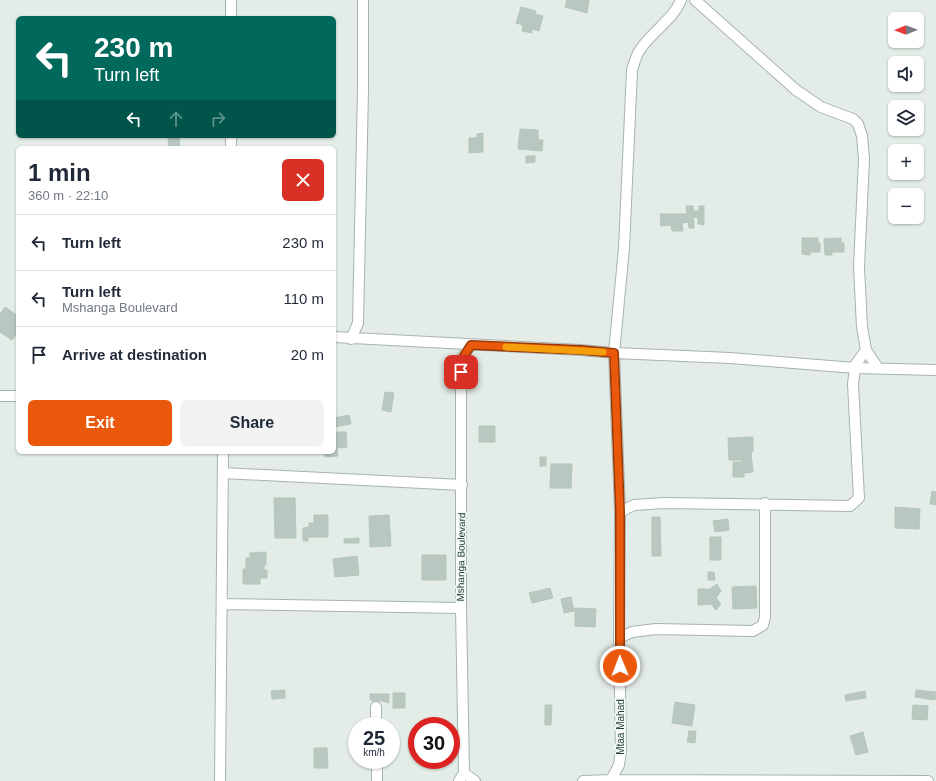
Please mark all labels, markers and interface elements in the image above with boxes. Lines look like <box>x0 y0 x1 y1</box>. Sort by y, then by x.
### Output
north arrow <box>888 12 924 48</box>
map controls <box>888 12 924 224</box>
icon: left <box>28 32 80 84</box>
text: 230 m <box>94 32 173 63</box>
button: sound <box>888 56 924 92</box>
text: Turn left <box>94 65 159 85</box>
button: layers <box>888 100 924 136</box>
icon: left <box>123 108 145 130</box>
icon: ahead <box>165 108 187 130</box>
icon: right <box>207 108 229 130</box>
button: + <box>888 144 924 180</box>
text: 1 min <box>28 159 91 186</box>
button: close <box>282 159 324 201</box>
text: 360 m · 22:10 <box>28 188 108 203</box>
button: − <box>888 188 924 224</box>
icon: left <box>28 232 50 254</box>
text: Turn left <box>62 234 121 251</box>
text: 230 m <box>282 234 324 251</box>
text: Turn left <box>62 283 121 300</box>
icon: left <box>28 288 50 310</box>
text: 110 m <box>283 290 324 307</box>
text: Mshanga Boulevard <box>62 300 178 315</box>
icon: arrive <box>28 344 50 366</box>
text: Arrive at destination <box>62 346 207 363</box>
text: 20 m <box>291 346 324 363</box>
pin <box>444 355 478 389</box>
icon: arrive <box>450 361 472 383</box>
button: Exit <box>28 400 172 446</box>
button: Share <box>180 400 324 446</box>
street label: Mshanga Boulevard <box>455 512 467 602</box>
position arrow <box>599 645 641 687</box>
street label: Mtaa Mahad <box>615 699 626 755</box>
speed limit sign: 30 <box>408 717 460 769</box>
text: 25 <box>363 727 385 749</box>
text: km/h <box>363 747 385 758</box>

